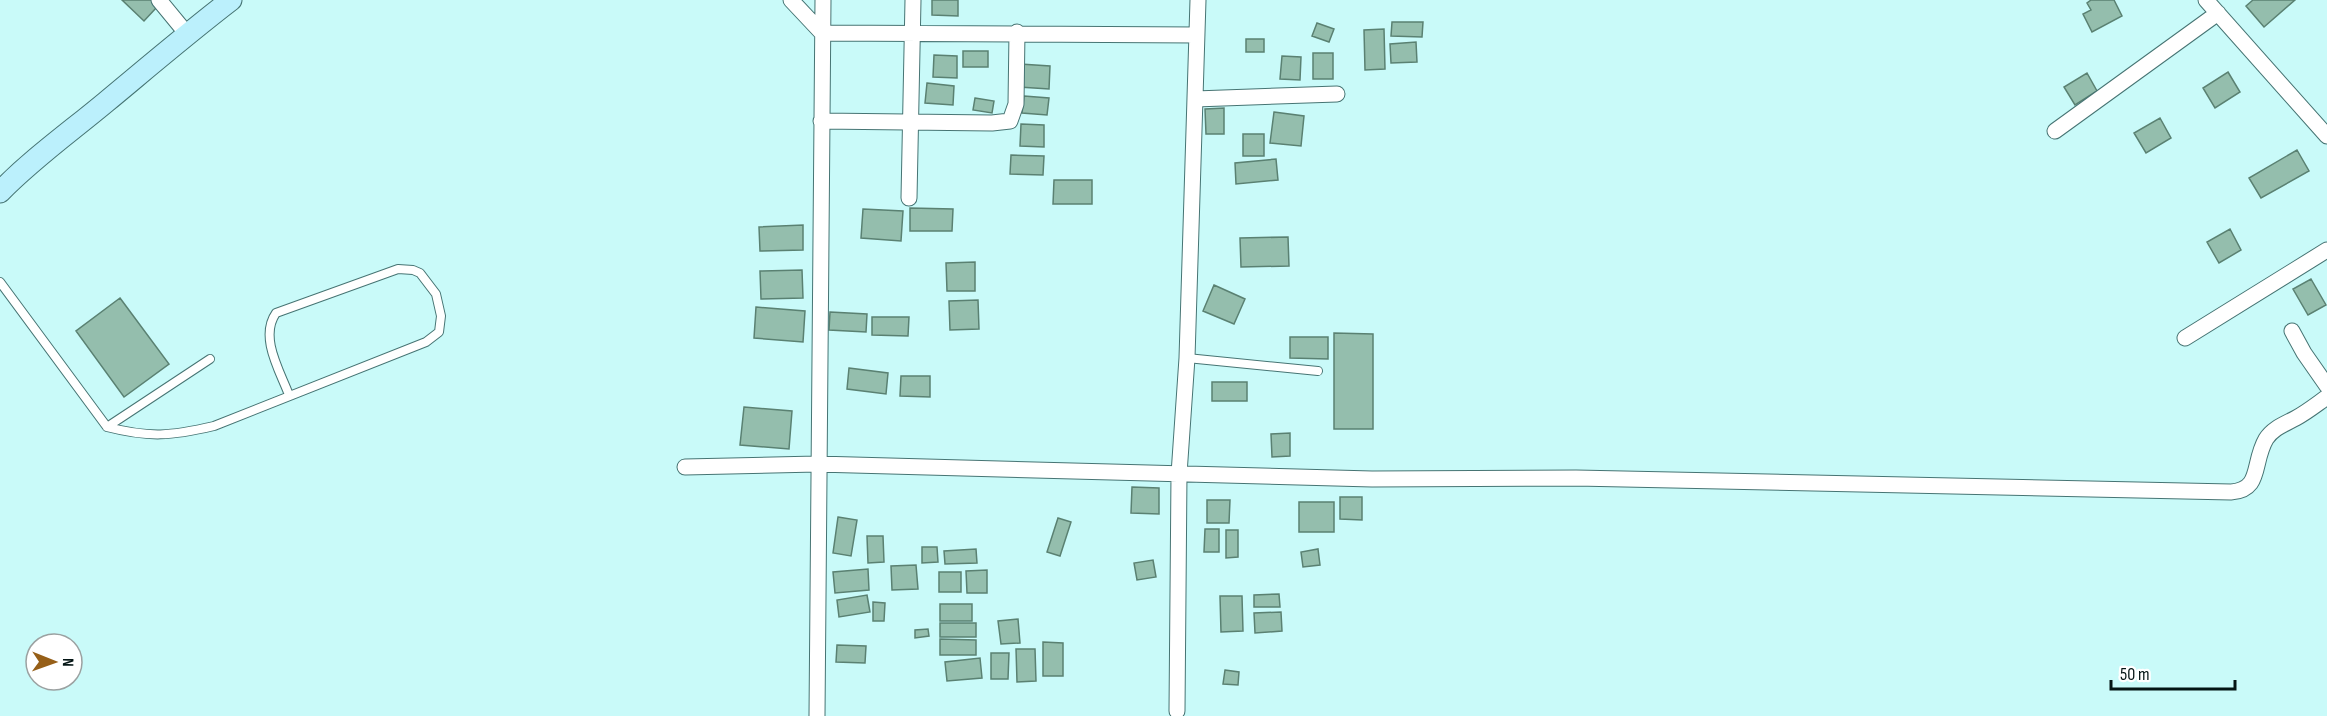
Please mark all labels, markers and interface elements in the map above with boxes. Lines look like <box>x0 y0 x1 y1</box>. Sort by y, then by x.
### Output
north arrow <box>24 632 84 692</box>
scale bar <box>2111 653 2236 691</box>
text: N <box>58 658 77 667</box>
text: 50 m <box>2120 664 2150 685</box>

